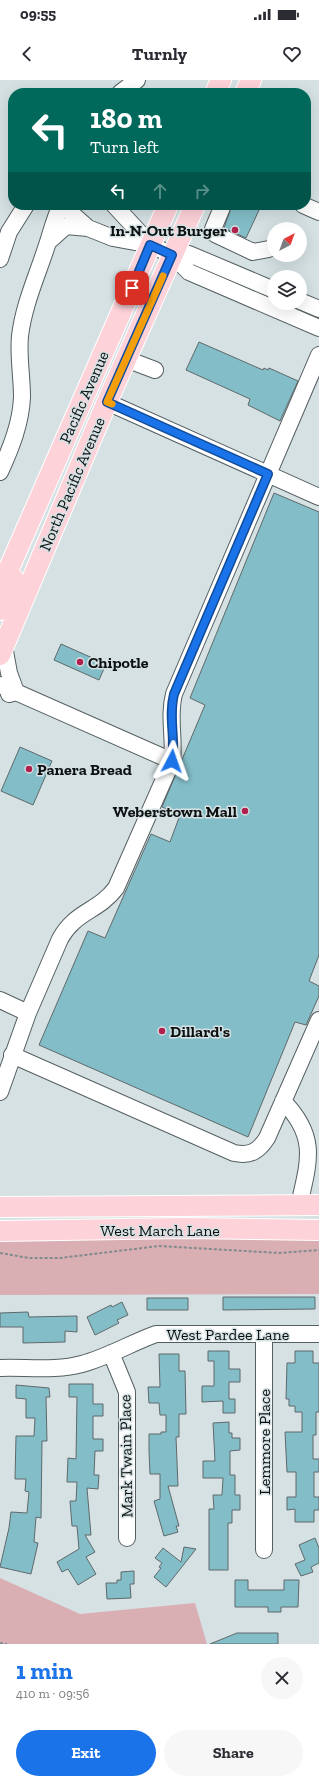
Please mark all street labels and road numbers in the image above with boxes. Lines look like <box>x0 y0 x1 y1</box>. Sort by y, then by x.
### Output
street label: Pacific Avenue <box>55 348 113 446</box>
street label: North Pacific Avenue <box>35 414 109 554</box>
street label: West March Lane <box>100 1221 220 1240</box>
street label: West Pardee Lane <box>167 1325 289 1344</box>
street label: Lemmore Place <box>255 1389 274 1495</box>
street label: Mark Twain Place <box>115 1394 137 1518</box>

